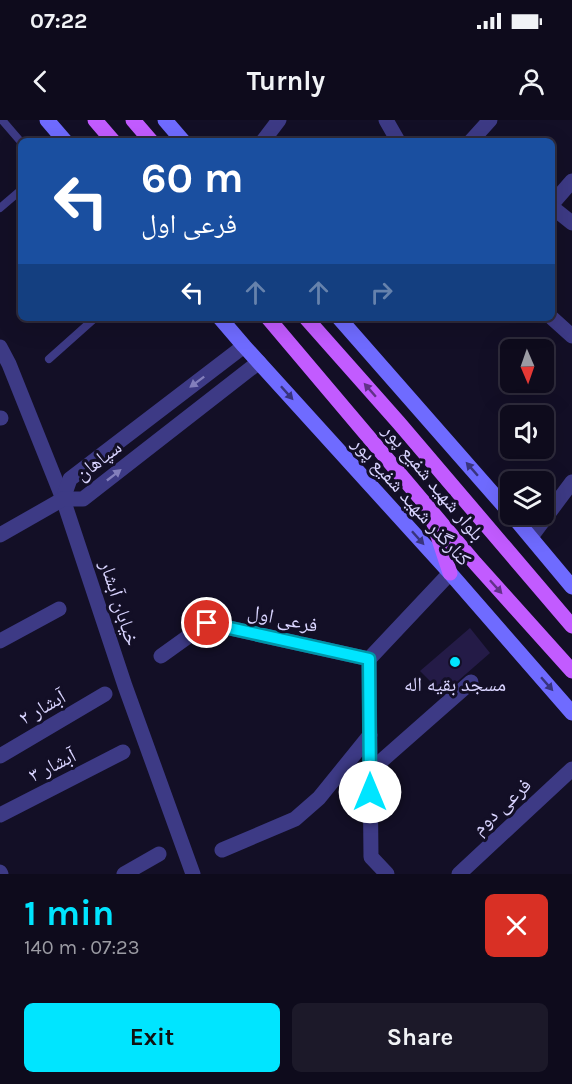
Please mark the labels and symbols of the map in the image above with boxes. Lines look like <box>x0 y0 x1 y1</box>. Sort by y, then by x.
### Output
north arrow <box>500 339 554 393</box>
one-way arrow <box>190 375 205 387</box>
one-way arrow <box>364 383 377 398</box>
one-way arrow <box>280 385 293 400</box>
street label: بلوار شهید شفیع پور <box>377 418 489 546</box>
street label: کنارگذر شهید شفیع پور <box>346 431 476 571</box>
street label: سپاهان <box>70 435 126 485</box>
one-way arrow <box>465 461 478 477</box>
one-way arrow <box>106 469 122 482</box>
one-way arrow <box>411 530 425 545</box>
street label: خیابان آبشار <box>95 557 144 649</box>
one-way arrow <box>489 579 503 594</box>
pin <box>181 597 232 648</box>
street label: فرعی اول <box>246 600 320 637</box>
marker: مسجد بقیه اله <box>448 655 462 669</box>
place label: مسجد بقیه اله <box>404 673 506 696</box>
one-way arrow <box>540 676 553 691</box>
street label: آبشار ۲ <box>15 685 70 730</box>
street label: آبشار ۳ <box>25 743 81 787</box>
position arrow <box>338 760 402 824</box>
street label: فرعی دوم <box>467 773 537 841</box>

